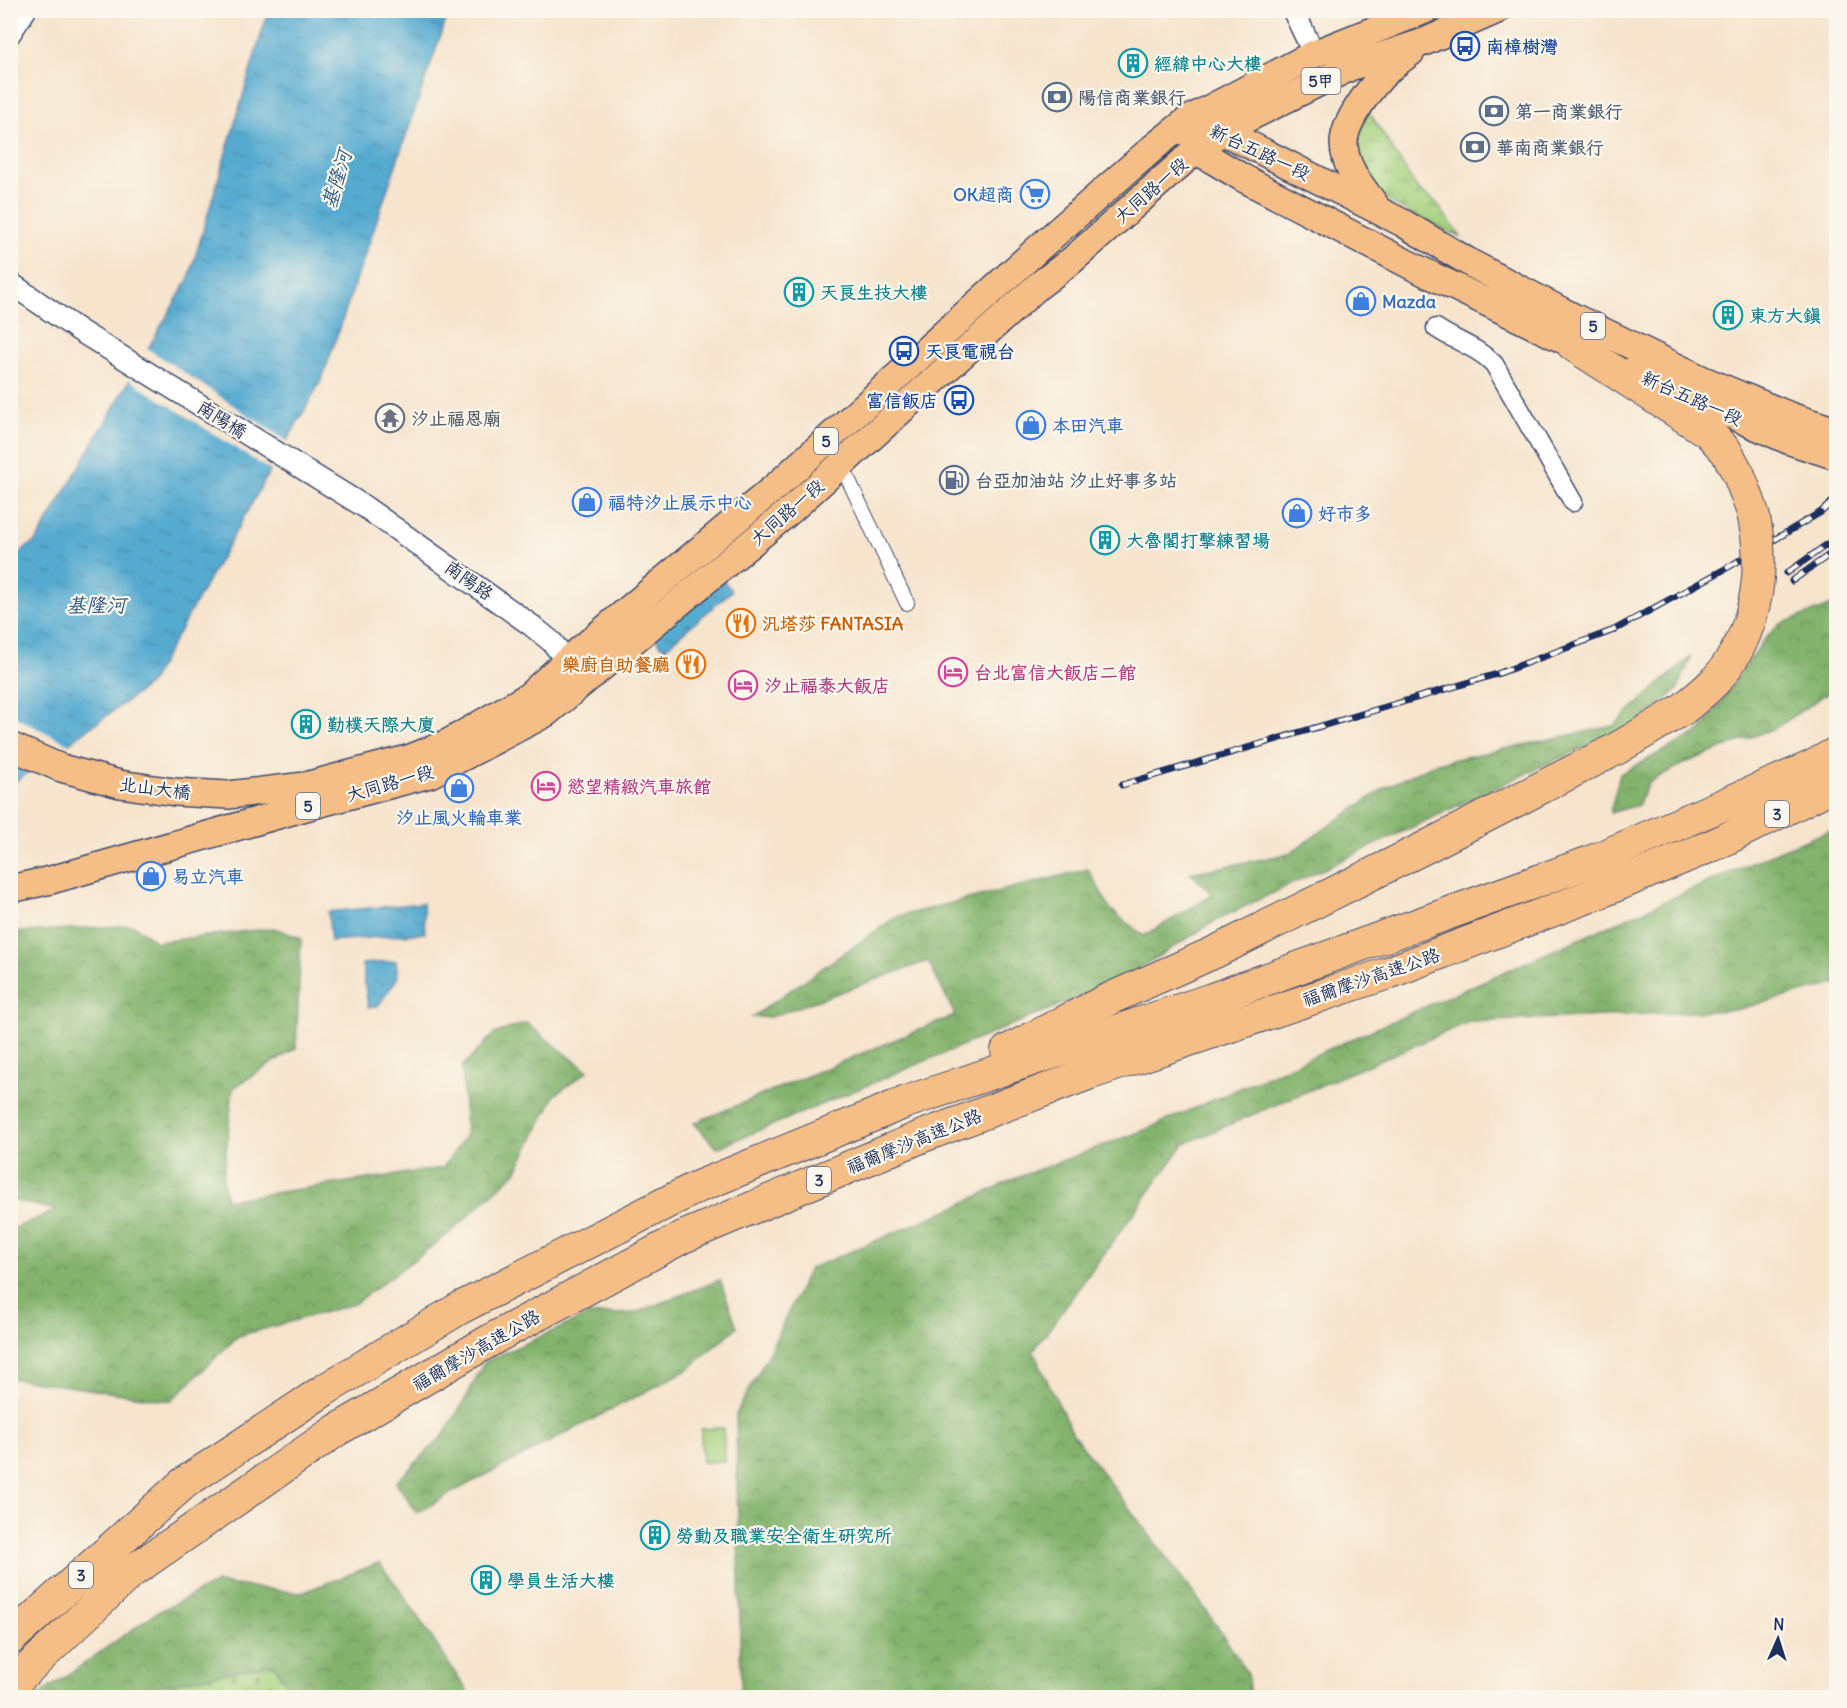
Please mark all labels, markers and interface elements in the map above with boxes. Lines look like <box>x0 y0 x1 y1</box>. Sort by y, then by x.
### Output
bus stop icon: 南樟樹灣 <box>1449 30 1481 62</box>
place label: 南樟樹灣 <box>1486 35 1558 58</box>
building icon: 經緯中心大樓 <box>1117 47 1149 79</box>
place label: 經緯中心大樓 <box>1154 52 1262 75</box>
road number: 5甲 <box>1302 68 1340 94</box>
bank icon: 陽信商業銀行 <box>1041 81 1073 113</box>
place label: 陽信商業銀行 <box>1078 86 1186 109</box>
bank icon: 第一商業銀行 <box>1478 95 1510 127</box>
place label: 第一商業銀行 <box>1515 100 1623 123</box>
street label: 新台五路一段 <box>1206 119 1314 185</box>
bank icon: 華南商業銀行 <box>1459 131 1491 163</box>
place label: 華南商業銀行 <box>1496 136 1604 159</box>
water label: 基隆河 <box>315 144 358 211</box>
street label: 大同路一段 <box>1109 152 1193 228</box>
supermarket icon: OK超商 <box>1019 178 1051 210</box>
place label: OK超商 <box>953 183 1014 206</box>
building icon: 天良生技大樓 <box>783 276 815 308</box>
place label: 天良生技大樓 <box>820 281 928 304</box>
shop icon: Mazda <box>1345 285 1377 317</box>
place label: Mazda <box>1382 290 1436 313</box>
building icon: 東方大鎮 <box>1712 299 1744 331</box>
place label: 東方大鎮 <box>1749 304 1821 327</box>
road number: 5 <box>1581 313 1605 339</box>
bus stop icon: 天良電視台 <box>888 335 920 367</box>
place label: 天良電視台 <box>925 340 1015 363</box>
street label: 新台五路一段 <box>1638 366 1746 430</box>
bus stop icon: 富信飯店 <box>943 384 975 416</box>
place label: 富信飯店 <box>866 389 938 412</box>
street label: 南陽橋 <box>193 395 251 443</box>
temple icon: 汐止福恩廟 <box>374 402 406 434</box>
place label: 汐止福恩廟 <box>411 407 501 430</box>
shop icon: 本田汽車 <box>1015 409 1047 441</box>
place label: 本田汽車 <box>1052 414 1124 437</box>
road number: 5 <box>814 428 838 454</box>
fuel station icon: 台亞加油站 汐止好事多站 <box>938 464 970 496</box>
place label: 台亞加油站 汐止好事多站 <box>975 469 1177 492</box>
street label: 大同路一段 <box>745 474 829 550</box>
shop icon: 福特汐止展示中心 <box>571 486 603 518</box>
place label: 福特汐止展示中心 <box>608 491 752 514</box>
shop icon: 好市多 <box>1281 497 1313 529</box>
place label: 好市多 <box>1318 502 1372 525</box>
building icon: 大魯閣打擊練習場 <box>1089 524 1121 556</box>
place label: 大魯閣打擊練習場 <box>1126 529 1270 552</box>
street label: 南陽路 <box>440 555 498 605</box>
water label: 基隆河 <box>66 592 129 617</box>
restaurant icon: 汎塔莎 FANTASIA <box>725 607 757 639</box>
place label: 汎塔莎 FANTASIA <box>762 612 904 635</box>
restaurant icon: 樂廚自助餐廳 <box>675 648 707 680</box>
place label: 樂廚自助餐廳 <box>562 653 670 676</box>
hotel icon: 台北富信大飯店二館 <box>937 656 969 688</box>
place label: 台北富信大飯店二館 <box>974 661 1136 684</box>
hotel icon: 汐止福泰大飯店 <box>727 669 759 701</box>
place label: 汐止福泰大飯店 <box>764 674 890 697</box>
building icon: 勤樸天際大廈 <box>290 708 322 740</box>
place label: 勤樸天際大廈 <box>327 713 435 736</box>
street label: 大同路一段 <box>344 760 436 806</box>
hotel icon: 慾望精緻汽車旅館 <box>530 770 562 802</box>
street label: 北山大橋 <box>118 772 192 804</box>
shop icon: 汐止風火輪車業 <box>443 772 475 804</box>
place label: 慾望精緻汽車旅館 <box>567 775 711 798</box>
road number: 5 <box>296 793 320 819</box>
road number: 3 <box>1765 801 1789 827</box>
place label: 汐止風火輪車業 <box>396 806 522 829</box>
shop icon: 易立汽車 <box>135 860 167 892</box>
place label: 易立汽車 <box>172 865 244 888</box>
street label: 福爾摩沙高速公路 <box>1299 943 1443 1011</box>
street label: 福爾摩沙高速公路 <box>843 1103 985 1179</box>
road number: 3 <box>807 1167 831 1193</box>
street label: 福爾摩沙高速公路 <box>408 1304 544 1396</box>
building icon: 勞動及職業安全衛生研究所 <box>639 1519 671 1551</box>
place label: 勞動及職業安全衛生研究所 <box>676 1524 892 1547</box>
road number: 3 <box>69 1562 93 1588</box>
building icon: 學員生活大樓 <box>470 1564 502 1596</box>
place label: 學員生活大樓 <box>507 1569 615 1592</box>
north arrow <box>1748 1609 1808 1669</box>
text: N <box>1773 1614 1785 1634</box>

